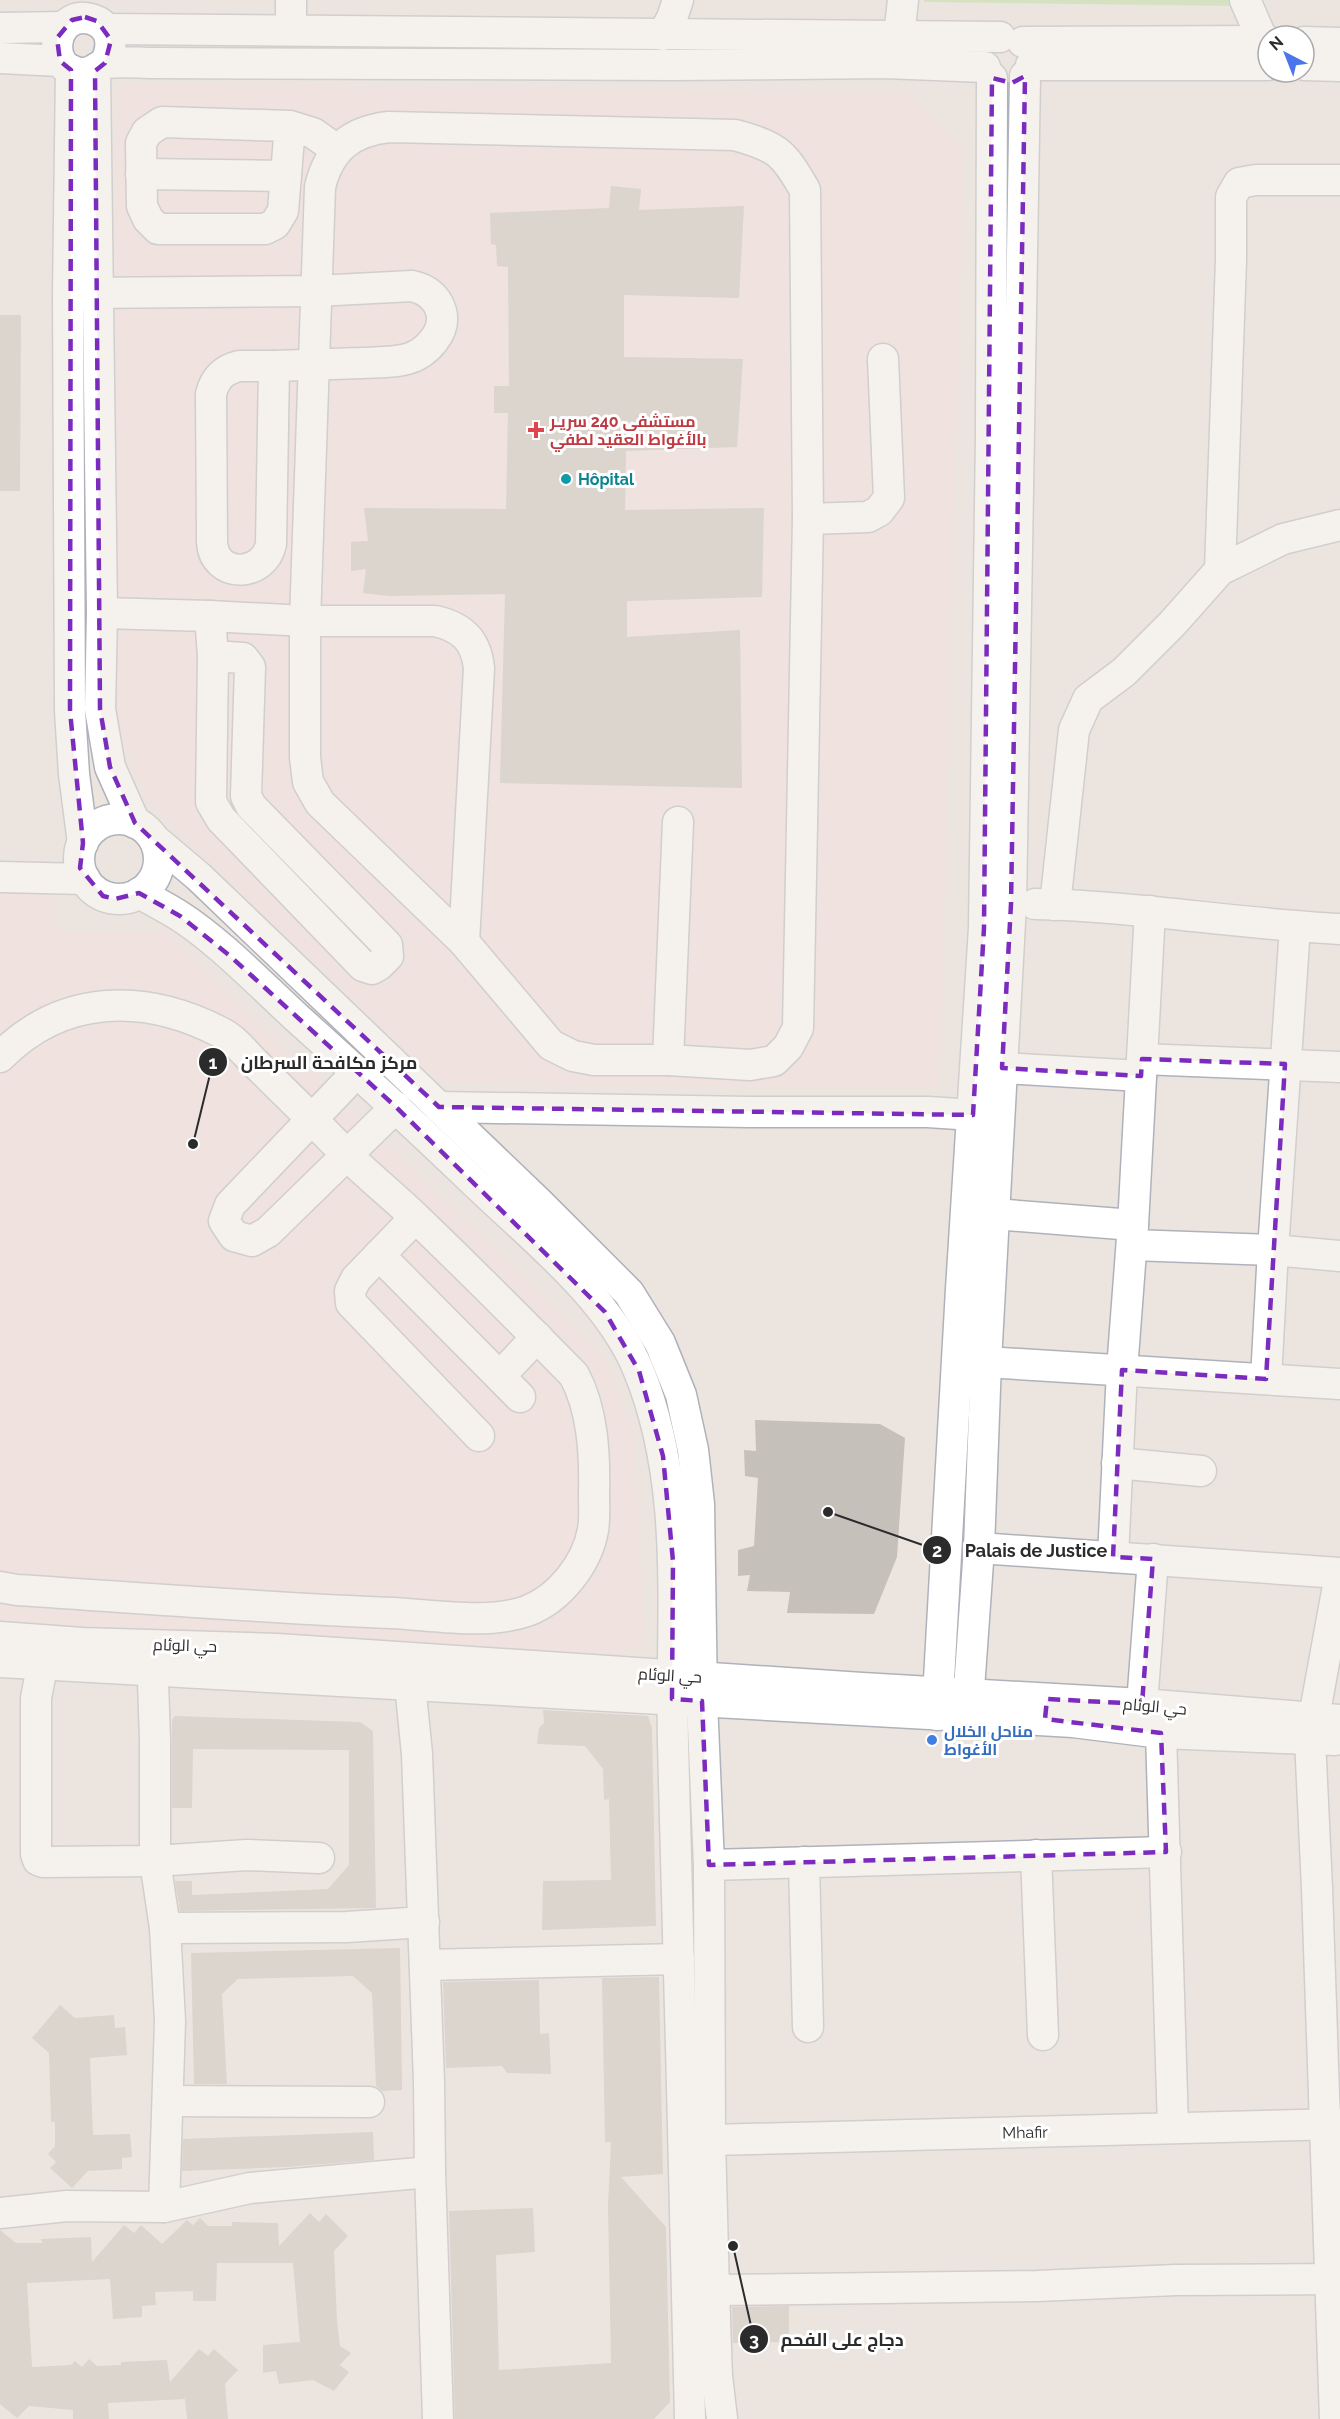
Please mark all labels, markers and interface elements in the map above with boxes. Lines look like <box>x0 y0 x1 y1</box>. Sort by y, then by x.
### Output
north arrow <box>1256 24 1316 84</box>
text: N <box>1265 32 1287 54</box>
place label: مستشفى 240 سريـر بالأغواط العقيد لطفي <box>549 412 707 452</box>
marker: مستشفى 240 سريـر بالأغواط العقيد لطفي <box>527 421 545 439</box>
place label: Hôpital <box>578 470 635 489</box>
marker: Hôpital <box>559 472 573 486</box>
callout: مركز مكافحة السرطان <box>198 1044 429 1080</box>
text: 1 <box>209 1052 218 1073</box>
text: مركز مكافحة السرطان <box>241 1052 417 1074</box>
callout: Palais de Justice <box>922 1532 1119 1568</box>
text: 2 <box>932 1540 942 1561</box>
text: Palais de Justice <box>965 1540 1107 1561</box>
street label: حي الوئام <box>152 1635 217 1660</box>
street label: حي الوئام <box>637 1664 702 1691</box>
street label: حي الوئام <box>1122 1694 1188 1723</box>
place label: مناحل الخلال الأغواط <box>944 1722 1033 1759</box>
marker: مناحل الخلال الأغواط <box>925 1733 939 1747</box>
street label: Mhafir <box>1002 2123 1048 2142</box>
callout: دجاج على الفحم <box>739 2321 916 2357</box>
text: 3 <box>749 2329 759 2350</box>
text: دجاج على الفحم <box>780 2329 904 2352</box>

